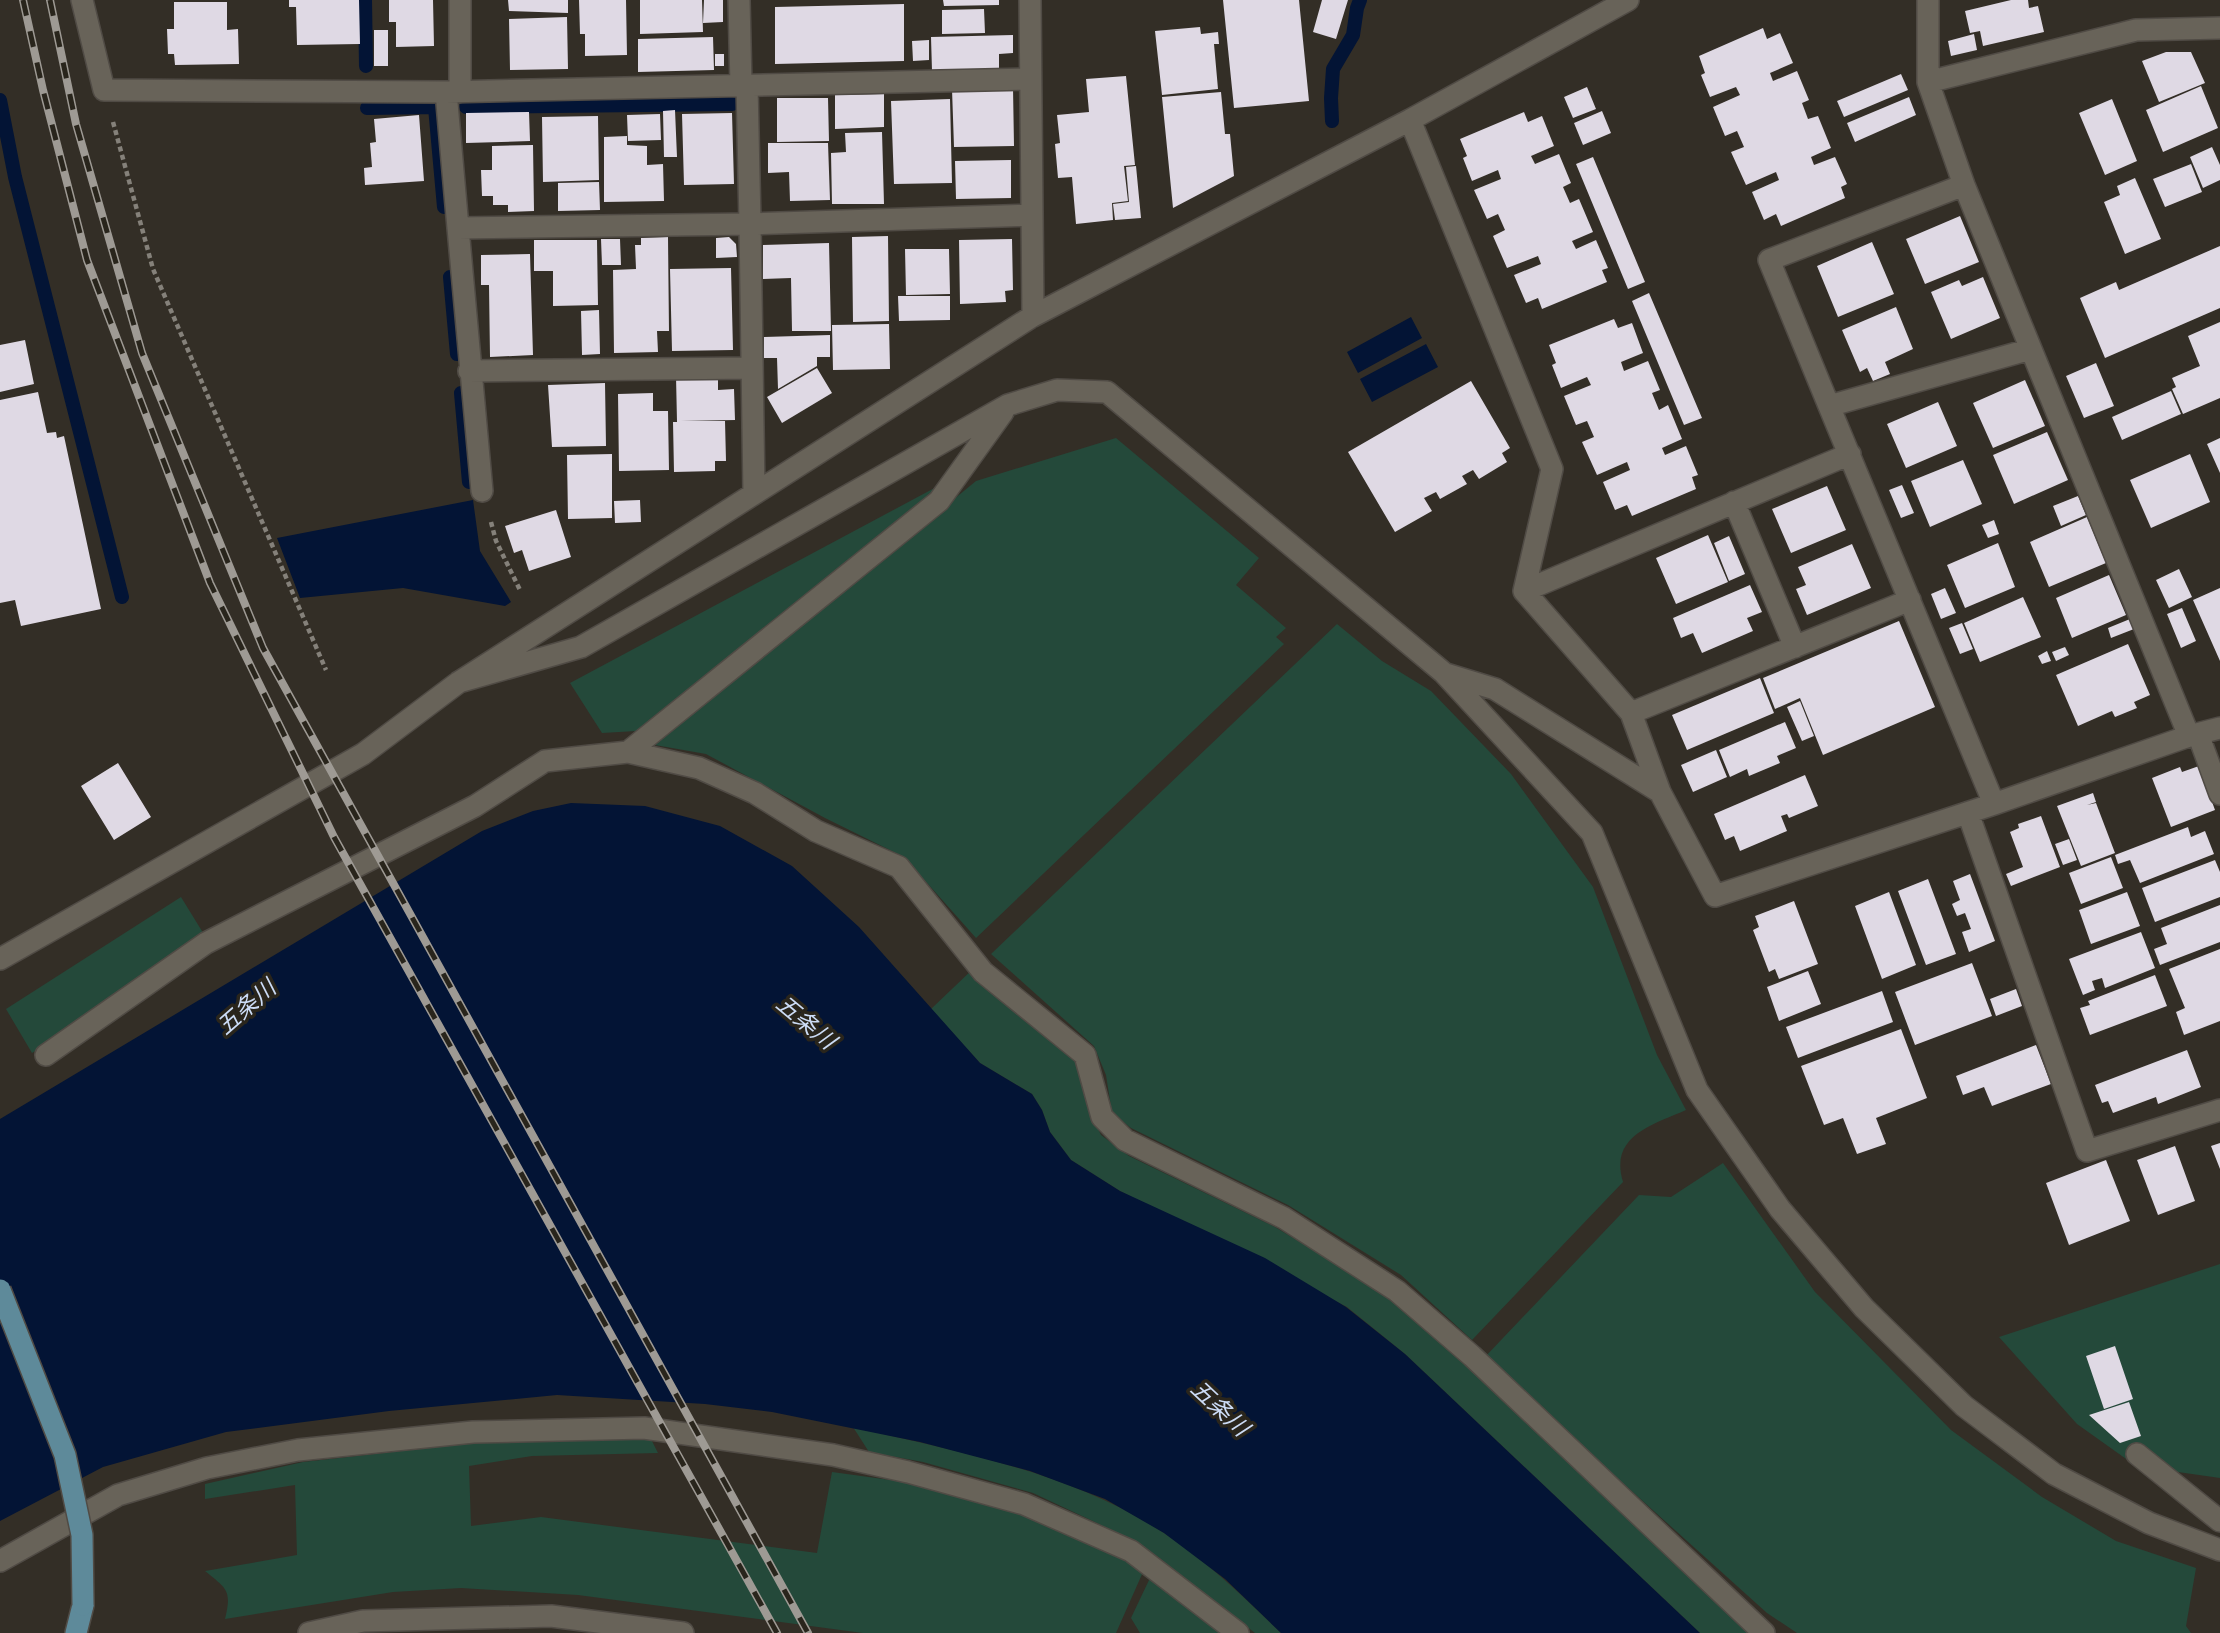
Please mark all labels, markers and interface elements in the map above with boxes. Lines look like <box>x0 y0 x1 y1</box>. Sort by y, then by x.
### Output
water label: 五条川 <box>211 972 283 1040</box>
water label: 五条川 <box>771 989 844 1057</box>
water label: 五条川 <box>1185 1374 1257 1444</box>

